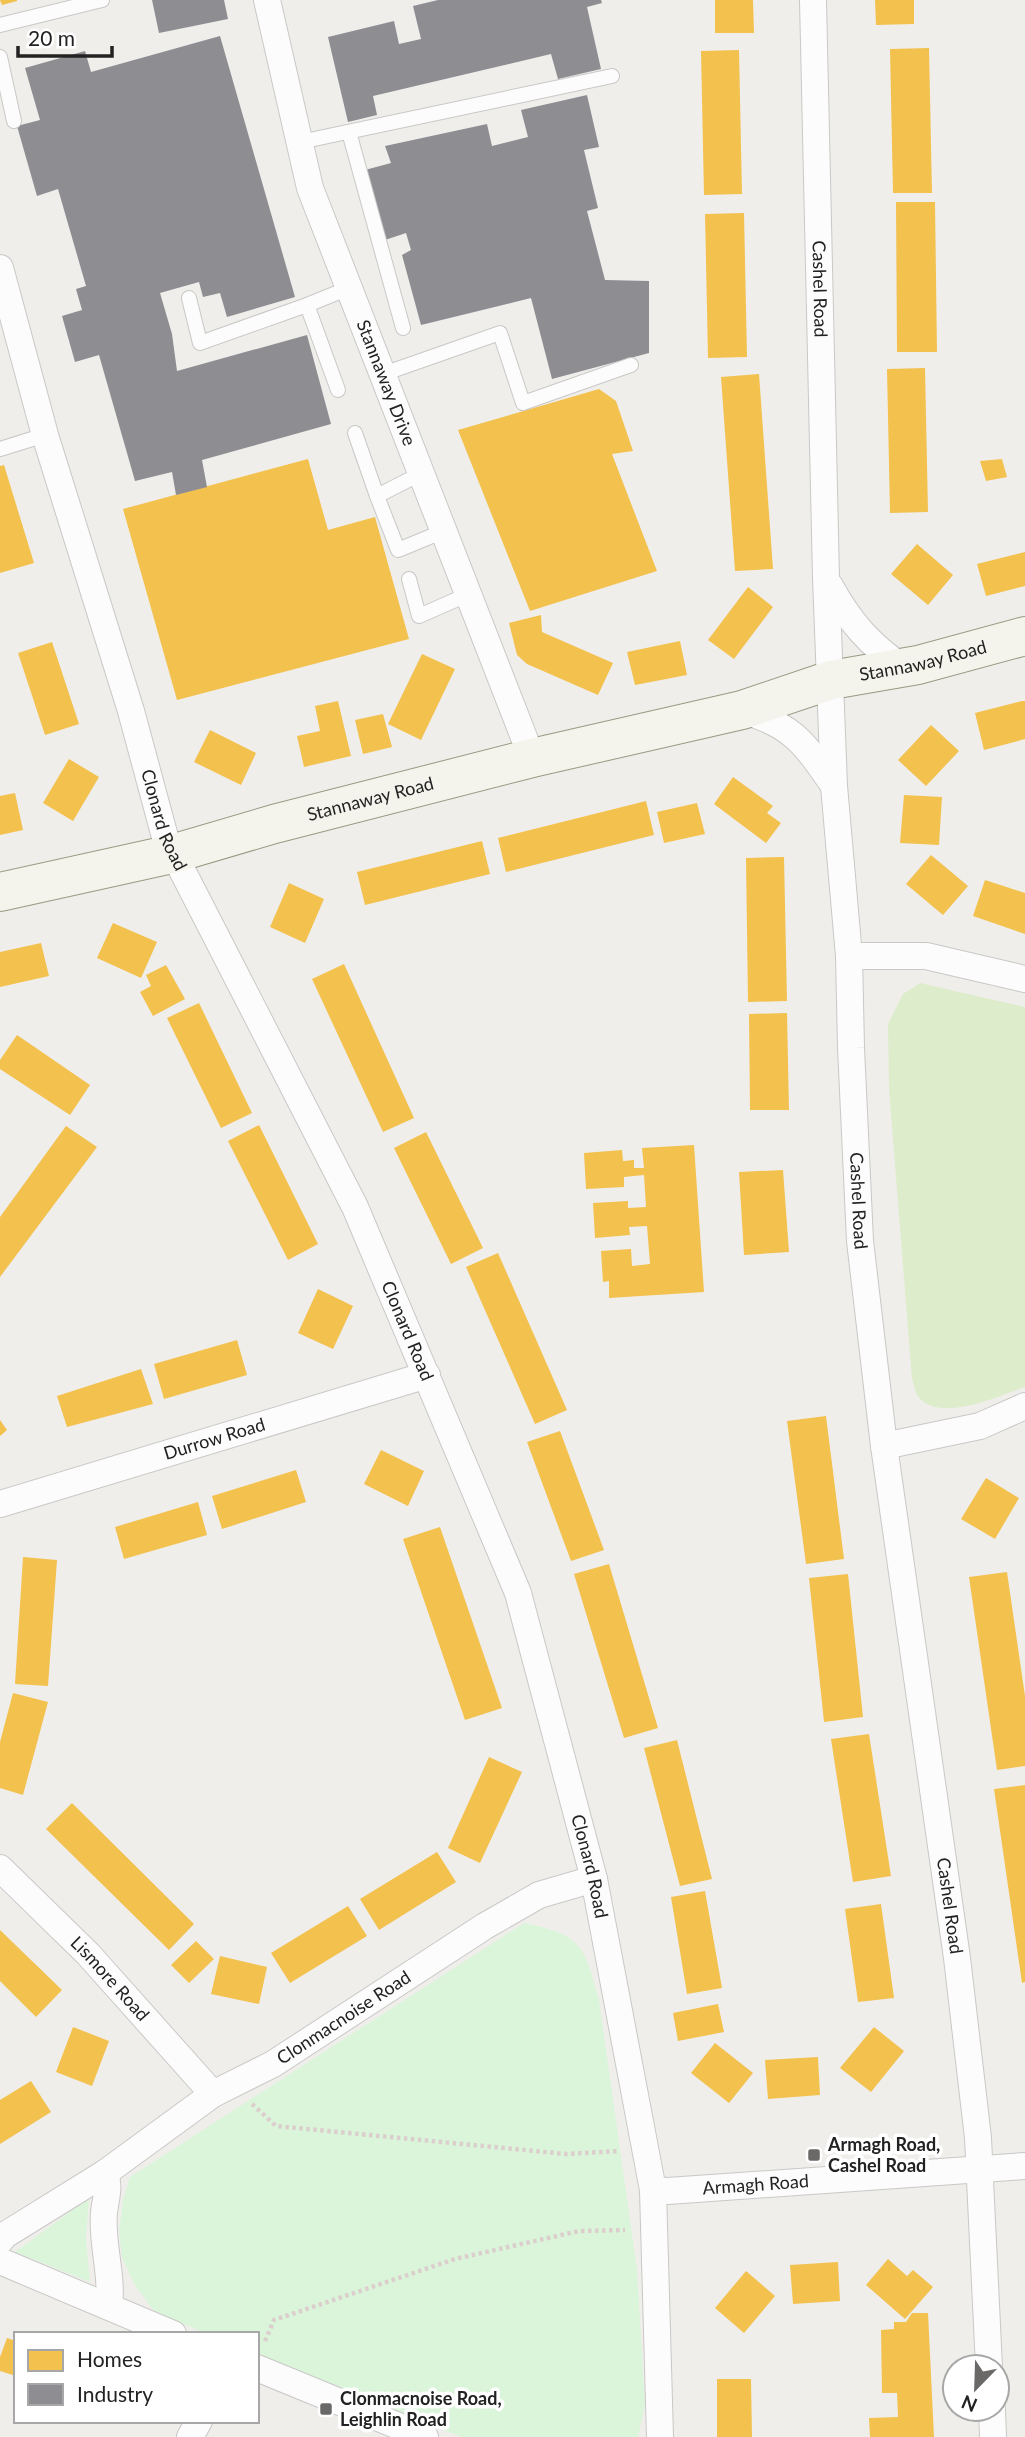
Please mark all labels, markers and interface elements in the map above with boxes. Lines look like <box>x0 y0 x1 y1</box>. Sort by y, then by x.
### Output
scale bar <box>18 14 112 58</box>
text: 20 m <box>28 25 75 50</box>
street label: Cashel Road <box>808 240 833 338</box>
street label: Stannaway Drive <box>352 317 421 448</box>
street label: Stannaway Road <box>857 635 989 685</box>
street label: Clonard Road <box>137 767 192 874</box>
street label: Stannaway Road <box>304 772 436 825</box>
street label: Cashel Road <box>846 1152 873 1250</box>
street label: Clonard Road <box>377 1277 439 1384</box>
street label: Durrow Road <box>161 1413 267 1464</box>
street label: Clonard Road <box>567 1812 613 1920</box>
street label: Cashel Road <box>933 1856 968 1955</box>
street label: Lismore Road <box>66 1931 154 2025</box>
street label: Clonmacnoise Road <box>272 1965 415 2069</box>
place label: Armagh Road, Cashel Road <box>827 2133 940 2176</box>
marker: Armagh Road, Cashel Road <box>806 2147 822 2163</box>
street label: Armagh Road <box>702 2169 810 2199</box>
legend <box>14 2332 259 2423</box>
text: Homes <box>77 2346 142 2371</box>
north arrow <box>941 2353 1011 2423</box>
text: Industry <box>77 2381 153 2406</box>
place label: Clonmacnoise Road, Leighlin Road <box>340 2387 502 2430</box>
text: N <box>958 2391 980 2418</box>
marker: Clonmacnoise Road, Leighlin Road <box>318 2401 334 2417</box>

